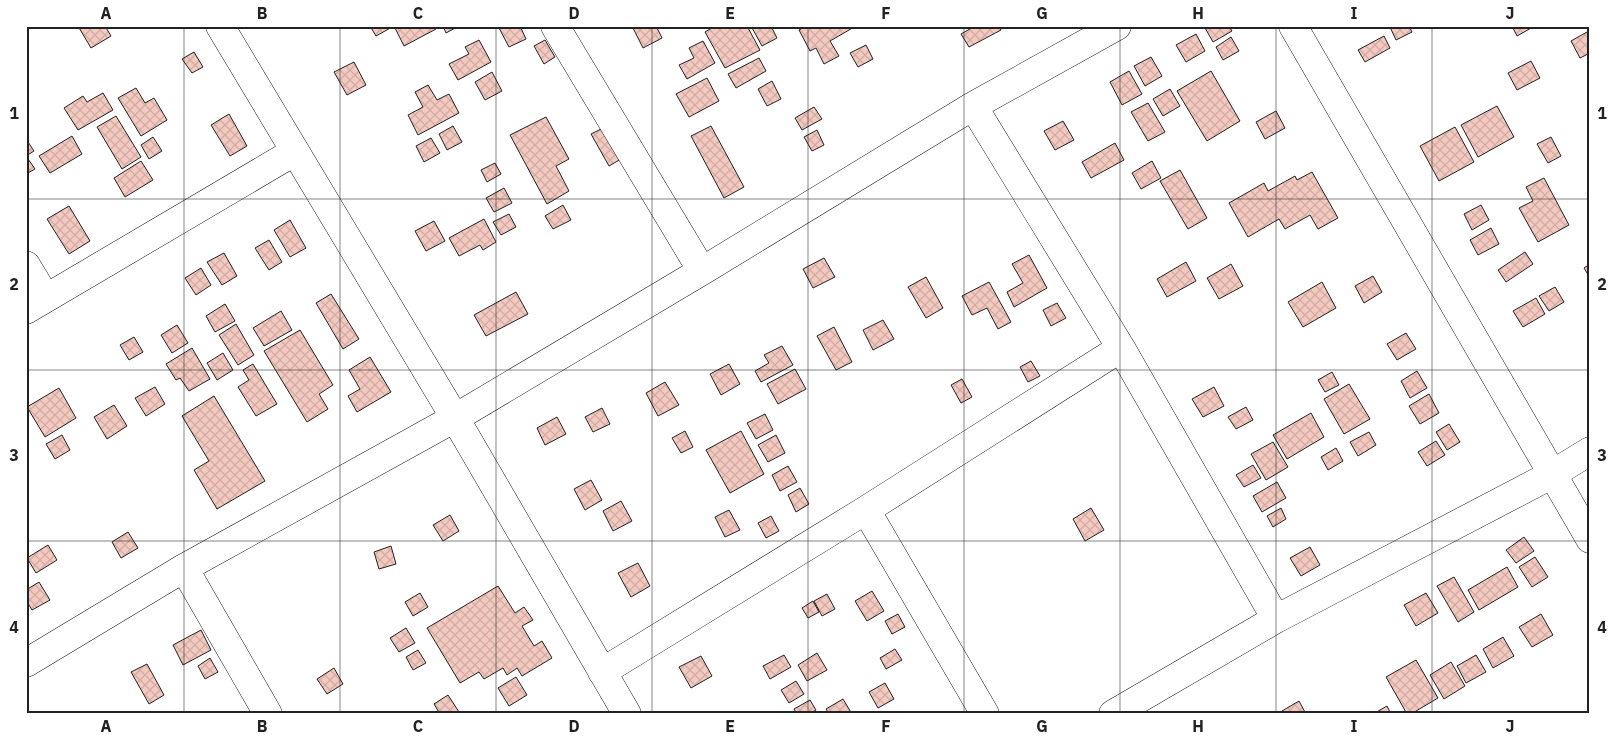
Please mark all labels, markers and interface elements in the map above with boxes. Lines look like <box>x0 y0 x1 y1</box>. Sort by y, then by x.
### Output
text: A <box>101 3 112 23</box>
text: B <box>257 3 268 23</box>
text: C <box>413 3 423 23</box>
text: D <box>568 3 580 23</box>
text: E <box>725 3 735 23</box>
text: F <box>881 3 891 23</box>
text: G <box>1036 3 1048 23</box>
text: H <box>1192 3 1204 23</box>
text: I <box>1351 3 1358 23</box>
text: J <box>1506 3 1514 23</box>
text: 1 <box>9 103 19 123</box>
text: 1 <box>1597 103 1607 123</box>
text: 2 <box>9 274 19 294</box>
text: 2 <box>1597 274 1607 294</box>
text: 3 <box>9 445 19 465</box>
text: 3 <box>1597 445 1607 465</box>
text: 4 <box>9 617 19 637</box>
text: 4 <box>1597 617 1607 637</box>
text: A <box>101 716 112 736</box>
text: B <box>257 716 268 736</box>
text: C <box>413 716 423 736</box>
text: D <box>568 716 580 736</box>
text: E <box>725 716 735 736</box>
text: F <box>881 716 891 736</box>
text: G <box>1036 716 1048 736</box>
text: H <box>1192 716 1204 736</box>
text: I <box>1351 716 1358 736</box>
text: J <box>1506 716 1514 736</box>

